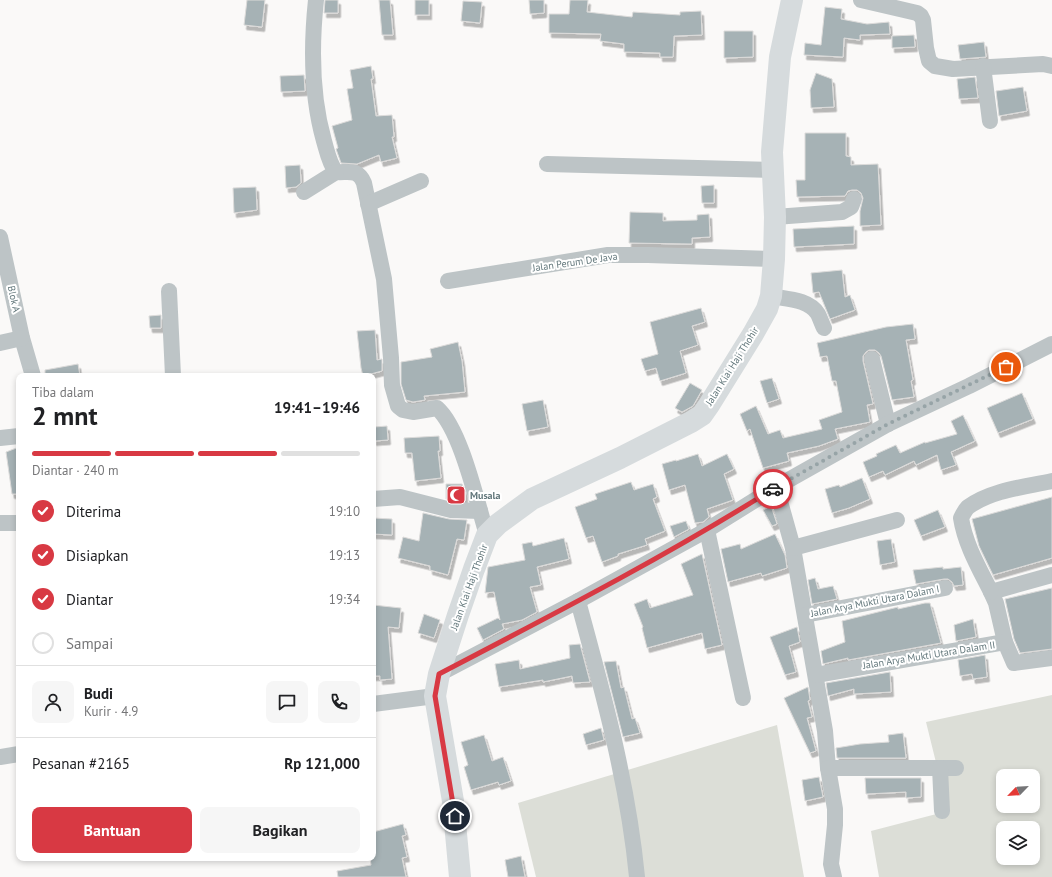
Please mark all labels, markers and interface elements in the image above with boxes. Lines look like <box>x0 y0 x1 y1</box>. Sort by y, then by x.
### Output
street label: Jalan Perum De Java <box>531 250 618 275</box>
street label: Blok A <box>5 285 23 314</box>
street label: Jalan Kiai Haji Thohir <box>702 324 762 409</box>
pin <box>989 350 1023 384</box>
icon: bag <box>995 356 1017 378</box>
text: Tiba dalam <box>32 384 94 401</box>
text: 19:41–19:46 <box>274 398 360 417</box>
text: 2 mnt <box>32 399 98 432</box>
text: Diantar · 240 m <box>32 462 119 479</box>
courier <box>753 469 793 509</box>
icon: car <box>762 478 784 500</box>
mosque icon: Musala <box>445 484 467 506</box>
place label: Musala <box>470 489 501 502</box>
icon: check <box>32 500 54 522</box>
text: Diterima <box>66 502 121 521</box>
text: 19:10 <box>329 503 360 520</box>
street label: Jalan Kiai Haji Thohir <box>447 542 491 633</box>
icon: check <box>32 544 54 566</box>
text: Disiapkan <box>66 546 129 565</box>
text: 19:13 <box>329 547 360 564</box>
street label: Jalan Arya Mukti Utara Dalam I <box>809 582 940 620</box>
icon: check <box>32 588 54 610</box>
text: Diantar <box>66 590 113 609</box>
text: 19:34 <box>329 591 360 608</box>
text: Sampai <box>66 634 113 653</box>
street label: Jalan Arya Mukti Utara Dalam II <box>861 638 996 672</box>
button: person <box>32 681 74 723</box>
button: chat <box>266 681 308 723</box>
button: phone <box>318 681 360 723</box>
text: Budi <box>84 684 113 703</box>
text: Kurir · 4.9 <box>84 703 138 720</box>
text: Pesanan #2165 <box>32 754 130 773</box>
text: Rp 121,000 <box>284 754 360 773</box>
north arrow <box>996 769 1040 813</box>
map controls <box>996 769 1040 865</box>
pin <box>438 799 472 833</box>
icon: home <box>444 805 466 827</box>
button: Bantuan <box>32 807 192 853</box>
button: Bagikan <box>200 807 360 853</box>
button: layers <box>996 821 1040 865</box>

